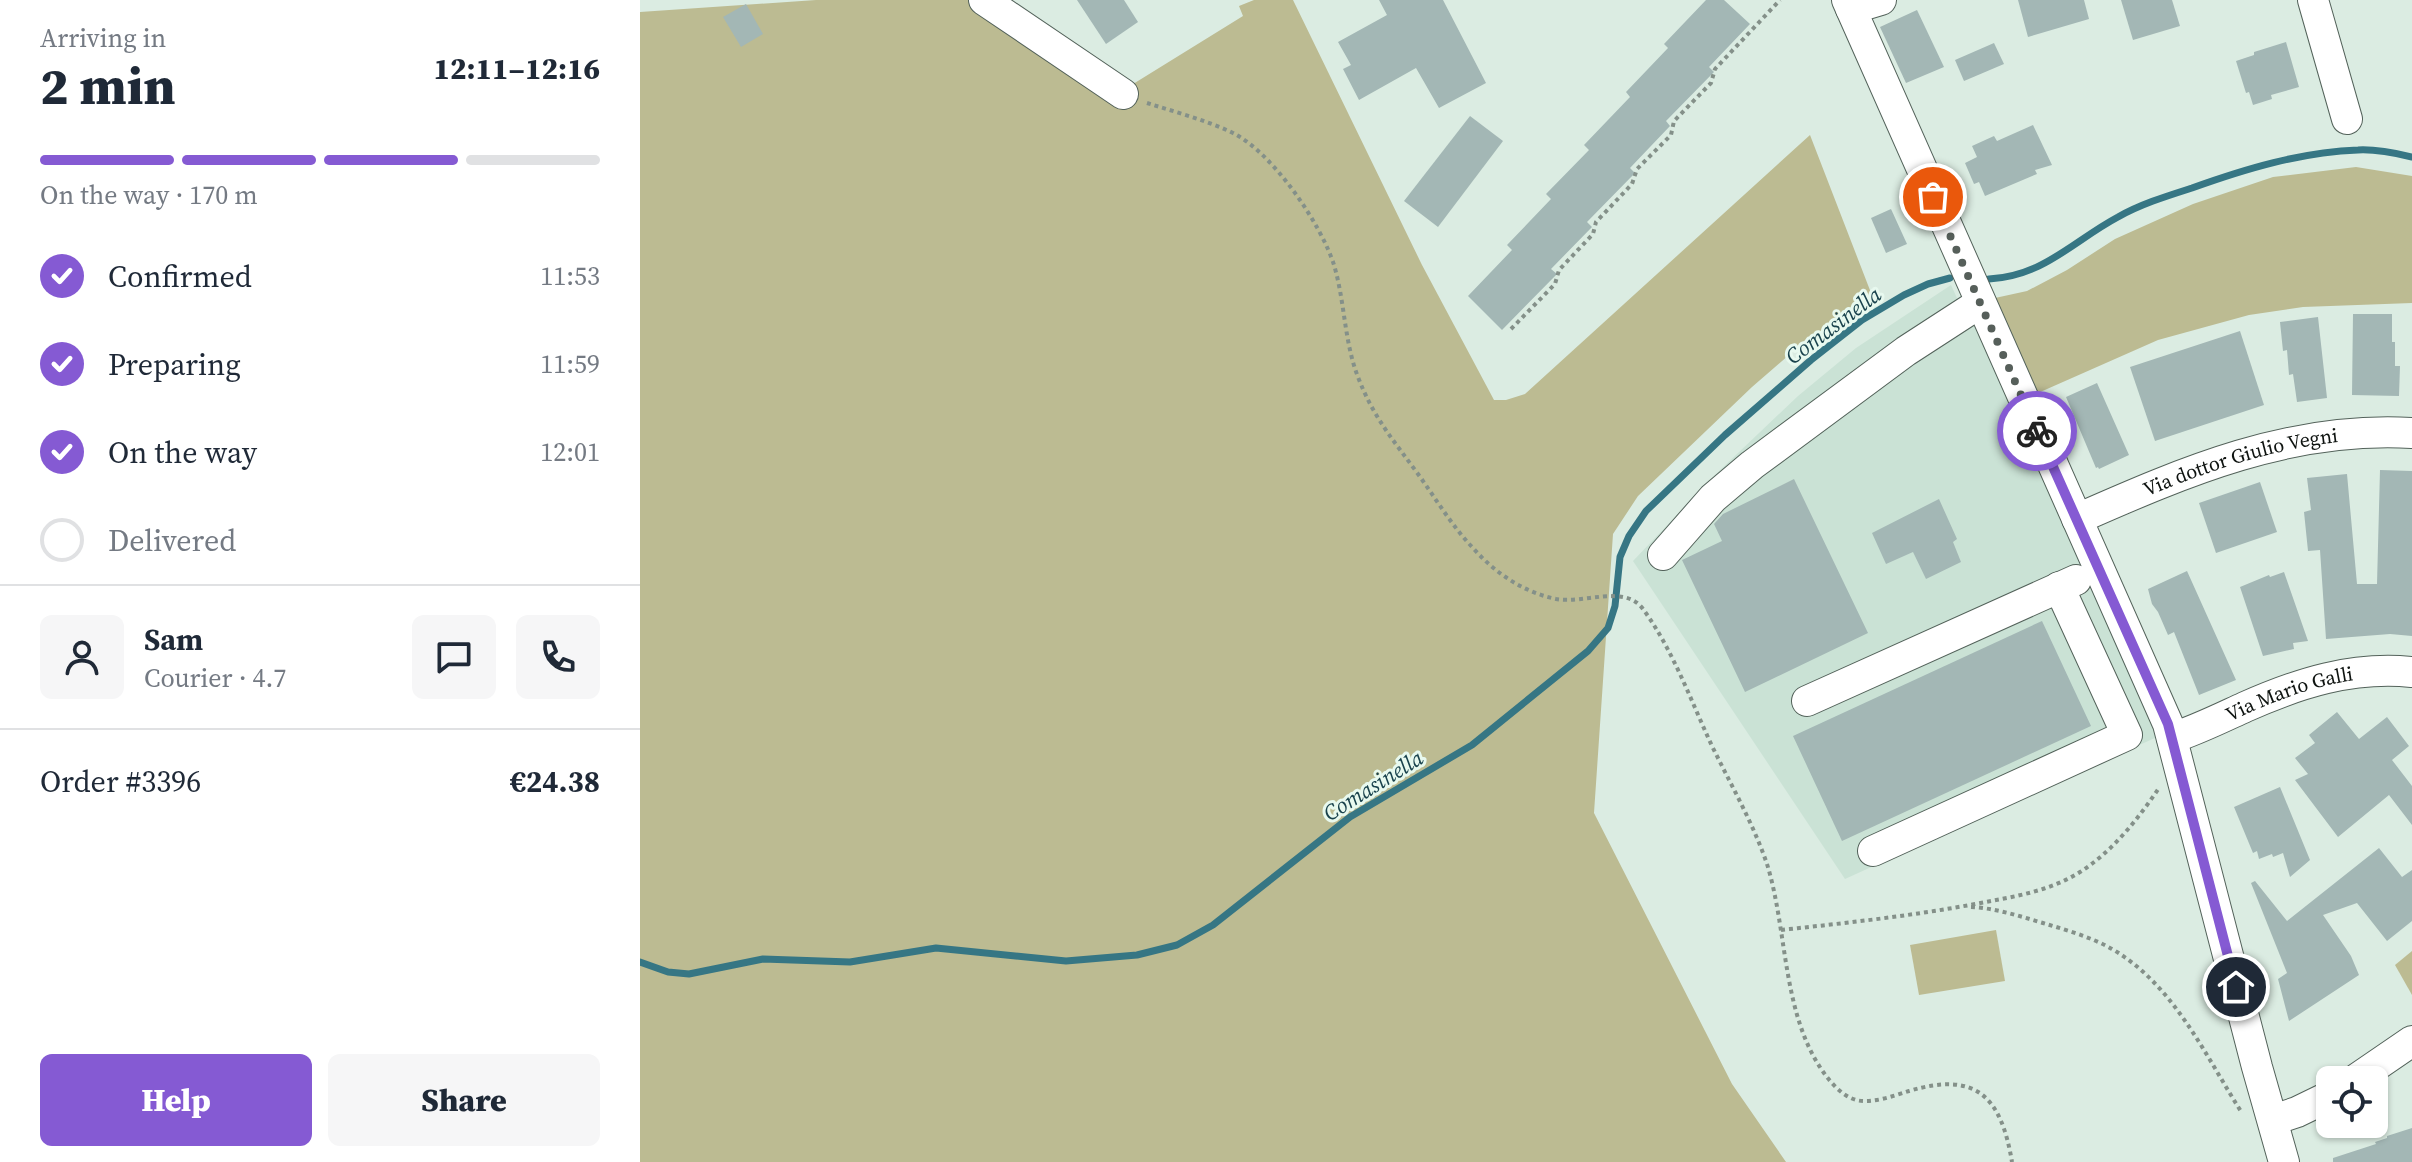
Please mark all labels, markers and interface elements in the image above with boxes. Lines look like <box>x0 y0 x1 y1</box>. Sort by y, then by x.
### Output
text: Arriving in <box>40 20 166 56</box>
text: 12:11–12:16 <box>433 48 600 89</box>
text: 2 min <box>40 50 176 121</box>
pin <box>1899 163 1967 231</box>
icon: bag <box>1911 175 1955 219</box>
text: On the way · 170 m <box>40 177 258 213</box>
icon: check <box>40 254 84 298</box>
text: Confirmed <box>108 256 252 297</box>
text: 11:53 <box>540 258 600 294</box>
water label: Comasinella <box>1779 279 1887 371</box>
icon: check <box>40 342 84 386</box>
text: Preparing <box>108 344 241 385</box>
text: 11:59 <box>540 346 600 382</box>
courier <box>1997 391 2077 471</box>
icon: bike <box>2015 409 2059 453</box>
street label: Via dottor Giulio Vegni <box>2139 421 2339 503</box>
icon: check <box>40 430 84 474</box>
text: On the way <box>108 432 257 473</box>
text: 12:01 <box>540 434 600 470</box>
text: Delivered <box>108 520 236 561</box>
button: person <box>40 615 124 699</box>
button: chat <box>412 615 496 699</box>
button: phone <box>516 615 600 699</box>
text: Sam <box>144 619 203 660</box>
street label: Via Mario Galli <box>2221 659 2355 728</box>
text: Courier · 4.7 <box>144 660 286 696</box>
water label: Comasinella <box>1317 742 1429 828</box>
text: Order #3396 <box>40 761 201 802</box>
text: €24.38 <box>510 761 600 802</box>
pin <box>2202 953 2270 1021</box>
icon: home <box>2214 965 2258 1009</box>
button: Help <box>40 1054 312 1146</box>
button: Share <box>328 1054 600 1146</box>
map controls <box>2316 1066 2388 1138</box>
button: locate <box>2316 1066 2388 1138</box>

